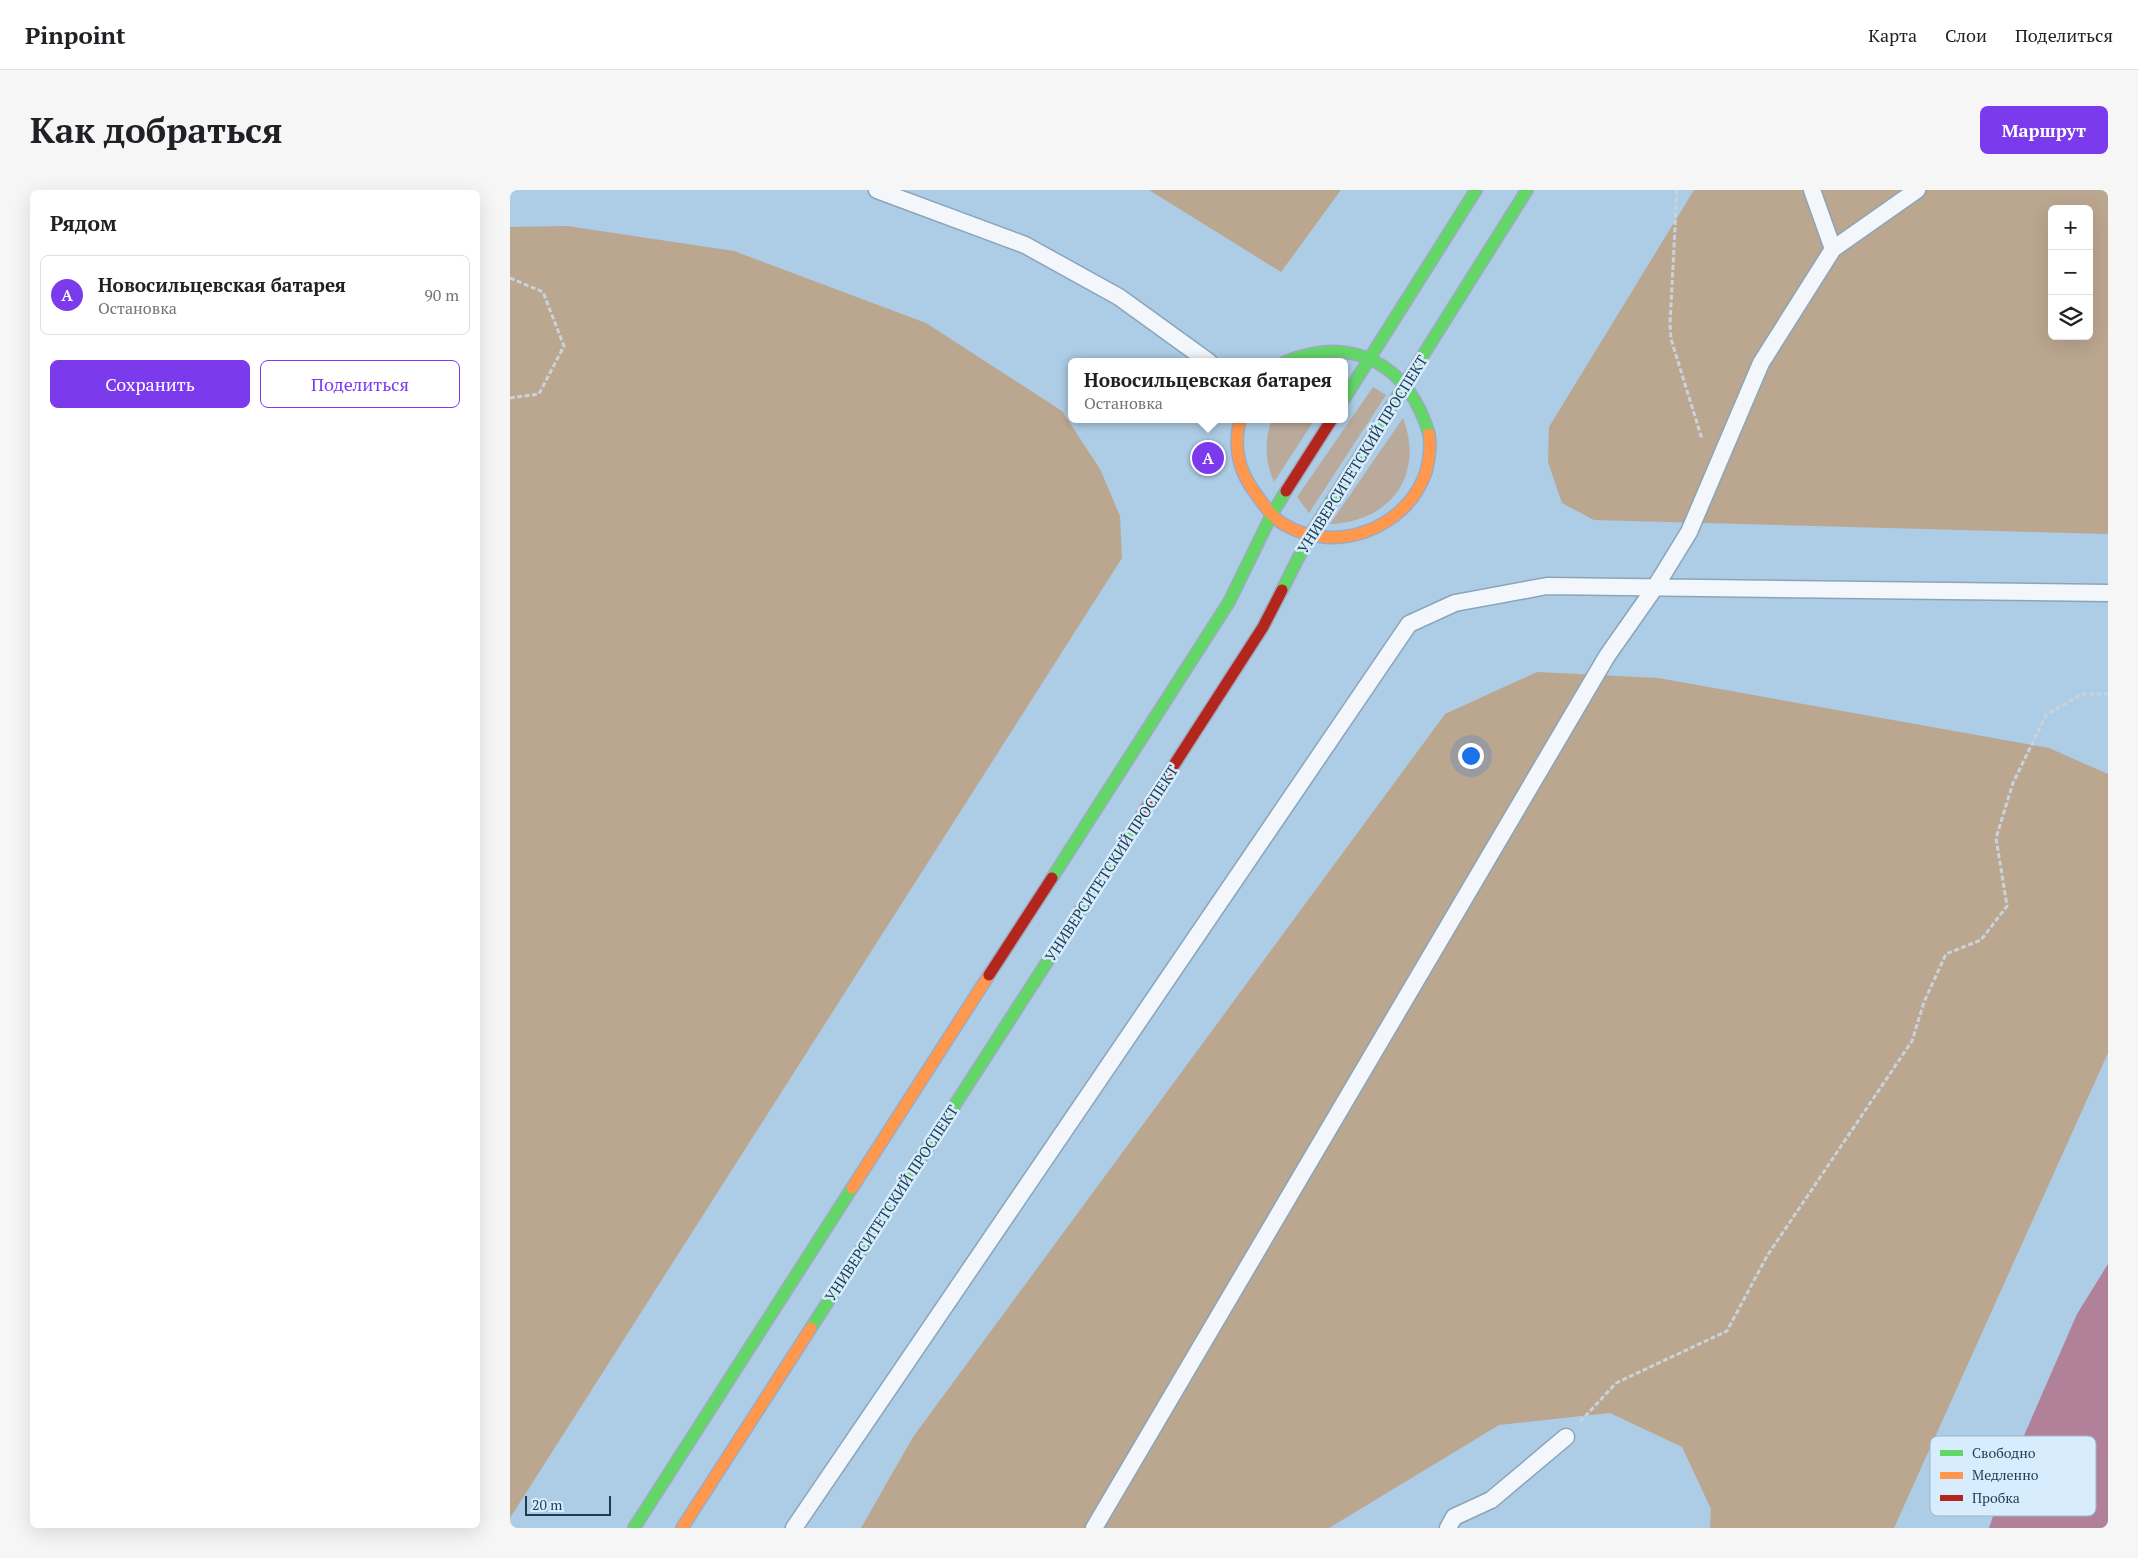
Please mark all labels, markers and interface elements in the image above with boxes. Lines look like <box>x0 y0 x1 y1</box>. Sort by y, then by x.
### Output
text: Pinpoint <box>25 19 126 51</box>
text: Карта <box>1868 23 1917 47</box>
text: Слои <box>1945 23 1987 47</box>
text: Поделиться <box>2015 23 2113 47</box>
button: Маршрут <box>1980 106 2108 154</box>
text: Как добраться <box>30 107 283 153</box>
map controls <box>2048 205 2093 340</box>
button: + <box>2048 205 2093 250</box>
text: Рядом <box>50 209 117 237</box>
button: − <box>2048 250 2093 295</box>
text: Новосильцевская батарея <box>98 272 346 297</box>
text: A <box>61 284 73 306</box>
text: 90 m <box>424 284 459 306</box>
button: layers <box>2048 295 2093 340</box>
text: Остановка <box>98 297 177 319</box>
street label: УНИВЕРСИТЕТСКИЙ ПРОСПЕКТ <box>1293 351 1431 557</box>
popup <box>1068 358 1348 423</box>
button: Сохранить <box>50 360 250 408</box>
button: Поделиться <box>260 360 460 408</box>
text: Новосильцевская батарея <box>1084 367 1332 392</box>
text: Остановка <box>1084 392 1163 414</box>
pin: A <box>1192 439 1224 477</box>
your location <box>1458 743 1484 769</box>
street label: УНИВЕРСИТЕТСКИЙ ПРОСПЕКТ <box>1040 761 1182 965</box>
street label: УНИВЕРСИТЕТСКИЙ ПРОСПЕКТ <box>820 1101 962 1305</box>
legend <box>1930 1436 2096 1516</box>
text: Свободно <box>1972 1443 2036 1462</box>
text: Медленно <box>1972 1465 2039 1484</box>
text: Пробка <box>1972 1488 2020 1507</box>
scale bar <box>525 1493 611 1516</box>
text: 20 m <box>532 1495 562 1514</box>

